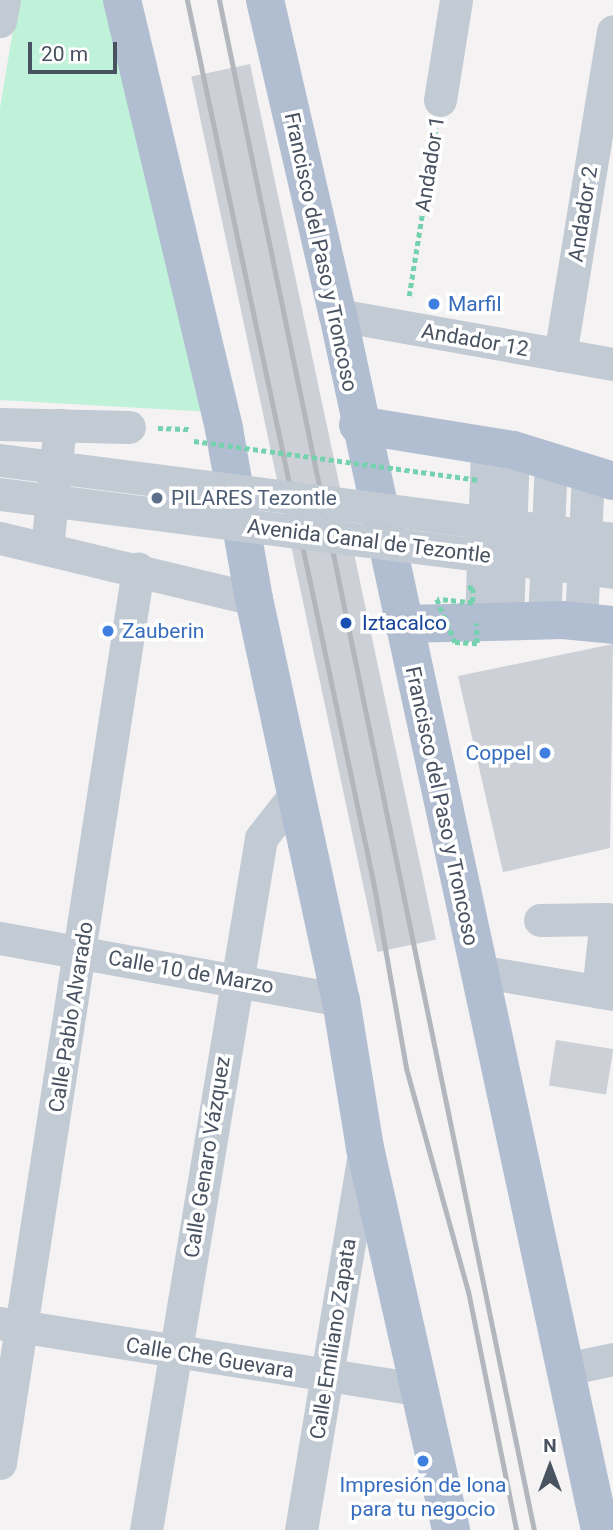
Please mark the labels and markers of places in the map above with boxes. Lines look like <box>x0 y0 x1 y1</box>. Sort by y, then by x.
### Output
place label: Marfil <box>448 291 502 317</box>
marker: Marfil <box>426 296 442 312</box>
place label: PILARES Tezontle <box>171 485 337 511</box>
marker: PILARES Tezontle <box>149 490 165 506</box>
place label: Iztacalco <box>362 610 447 636</box>
marker: Iztacalco <box>336 613 356 633</box>
place label: Zauberin <box>122 618 204 644</box>
marker: Zauberin <box>100 623 116 639</box>
place label: Coppel <box>466 740 531 766</box>
marker: Coppel <box>537 745 553 761</box>
marker: Impresión de lona para tu negocio <box>415 1453 431 1469</box>
place label: Impresión de lona para tu negocio <box>340 1472 506 1522</box>

